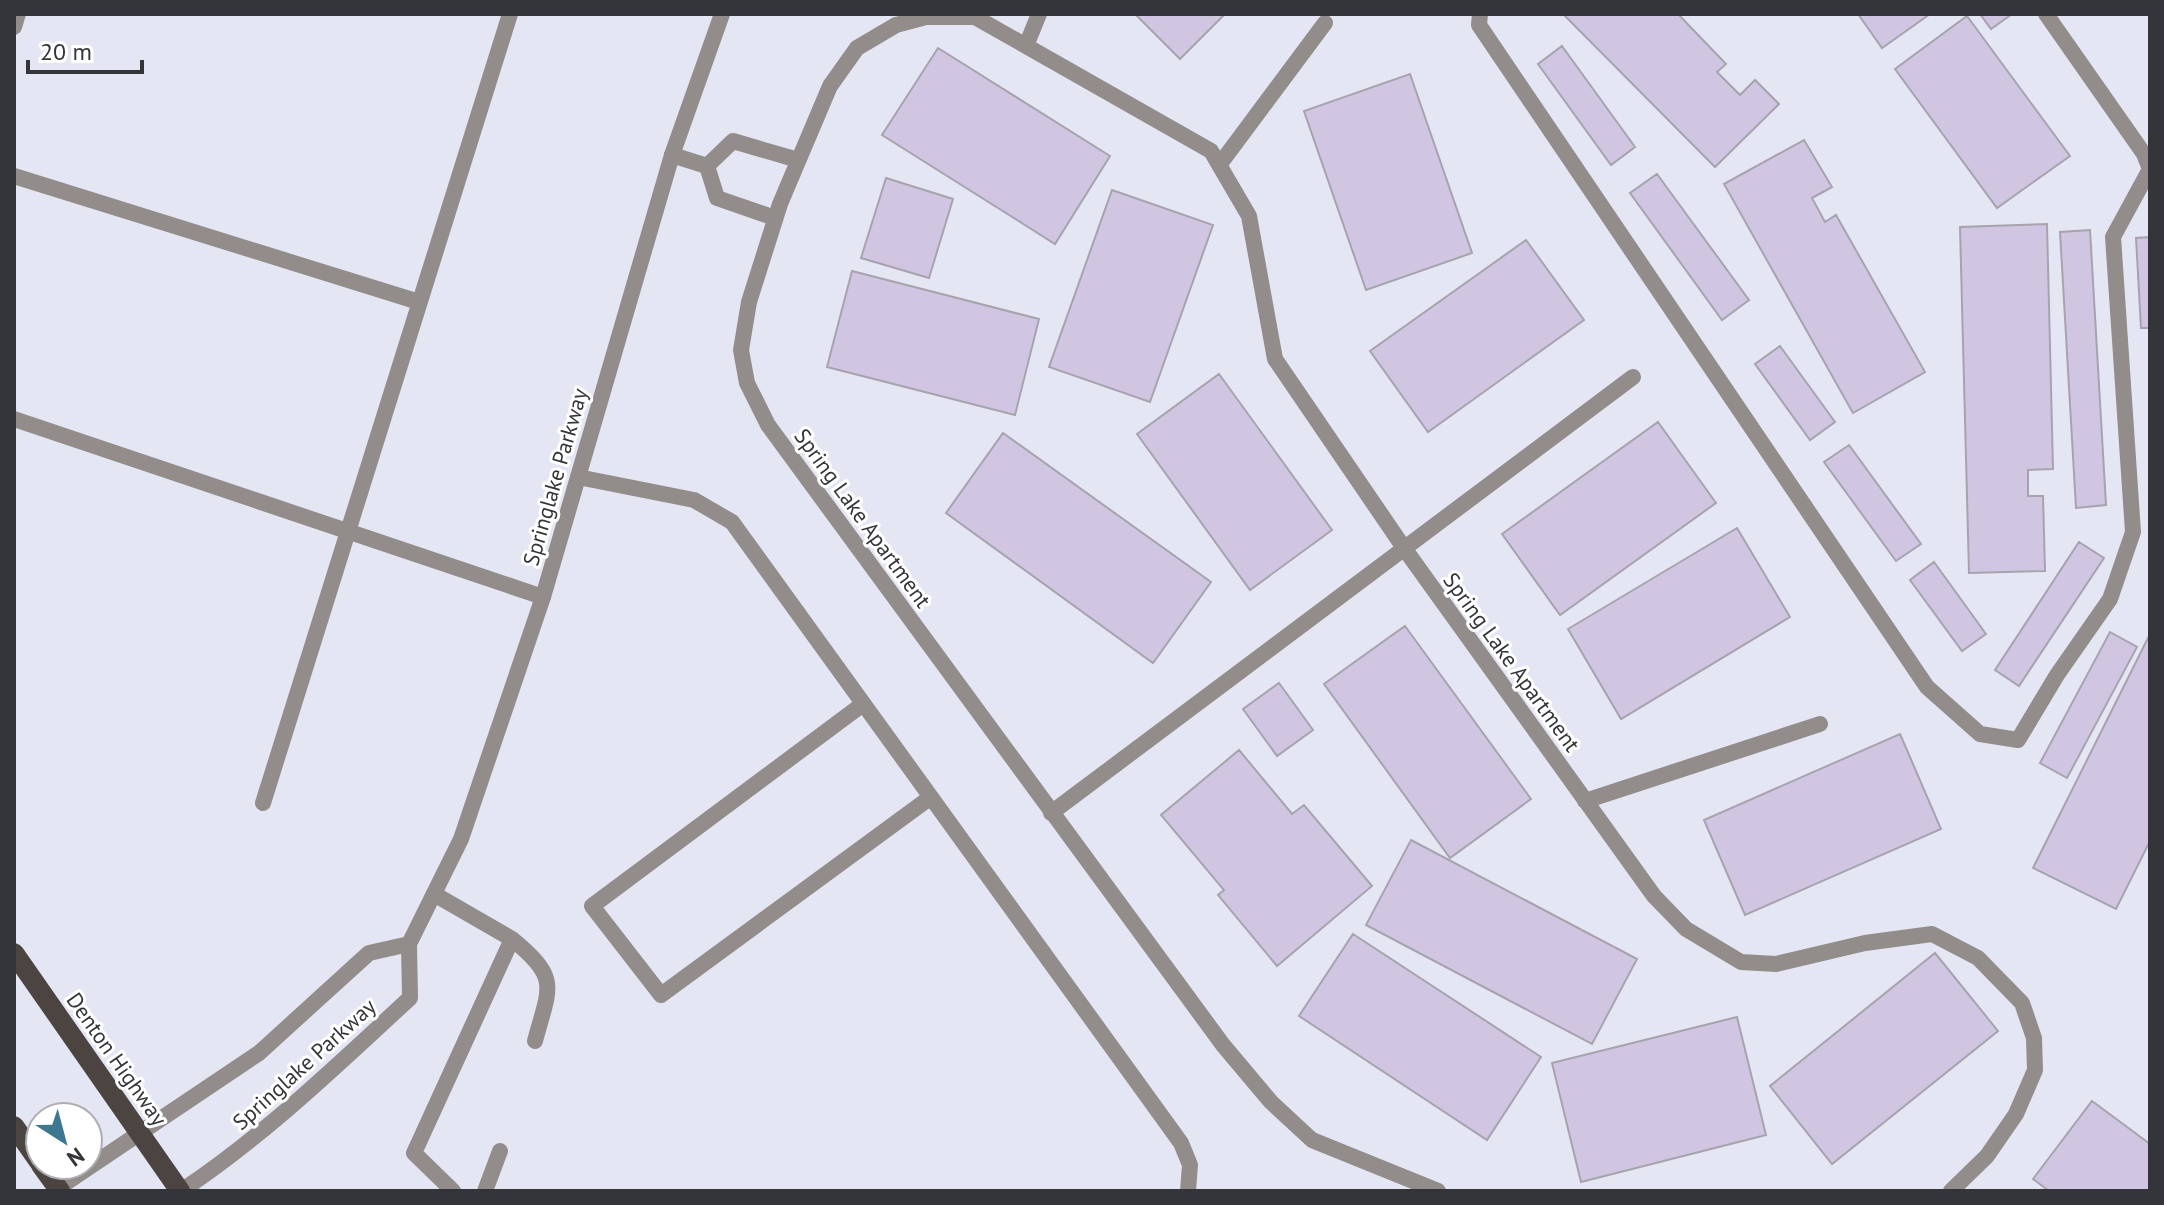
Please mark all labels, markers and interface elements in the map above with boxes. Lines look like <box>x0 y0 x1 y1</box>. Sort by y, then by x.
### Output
scale bar <box>28 24 142 74</box>
text: 20 m <box>40 36 92 67</box>
street label: Springlake Parkway <box>516 384 594 569</box>
street label: Spring Lake Apartment <box>788 423 938 614</box>
street label: Spring Lake Apartment <box>1437 567 1587 758</box>
street label: Denton Highway <box>61 987 174 1132</box>
street label: Springlake Parkway <box>227 992 382 1136</box>
north arrow <box>24 1101 104 1181</box>
text: N <box>62 1142 90 1173</box>

